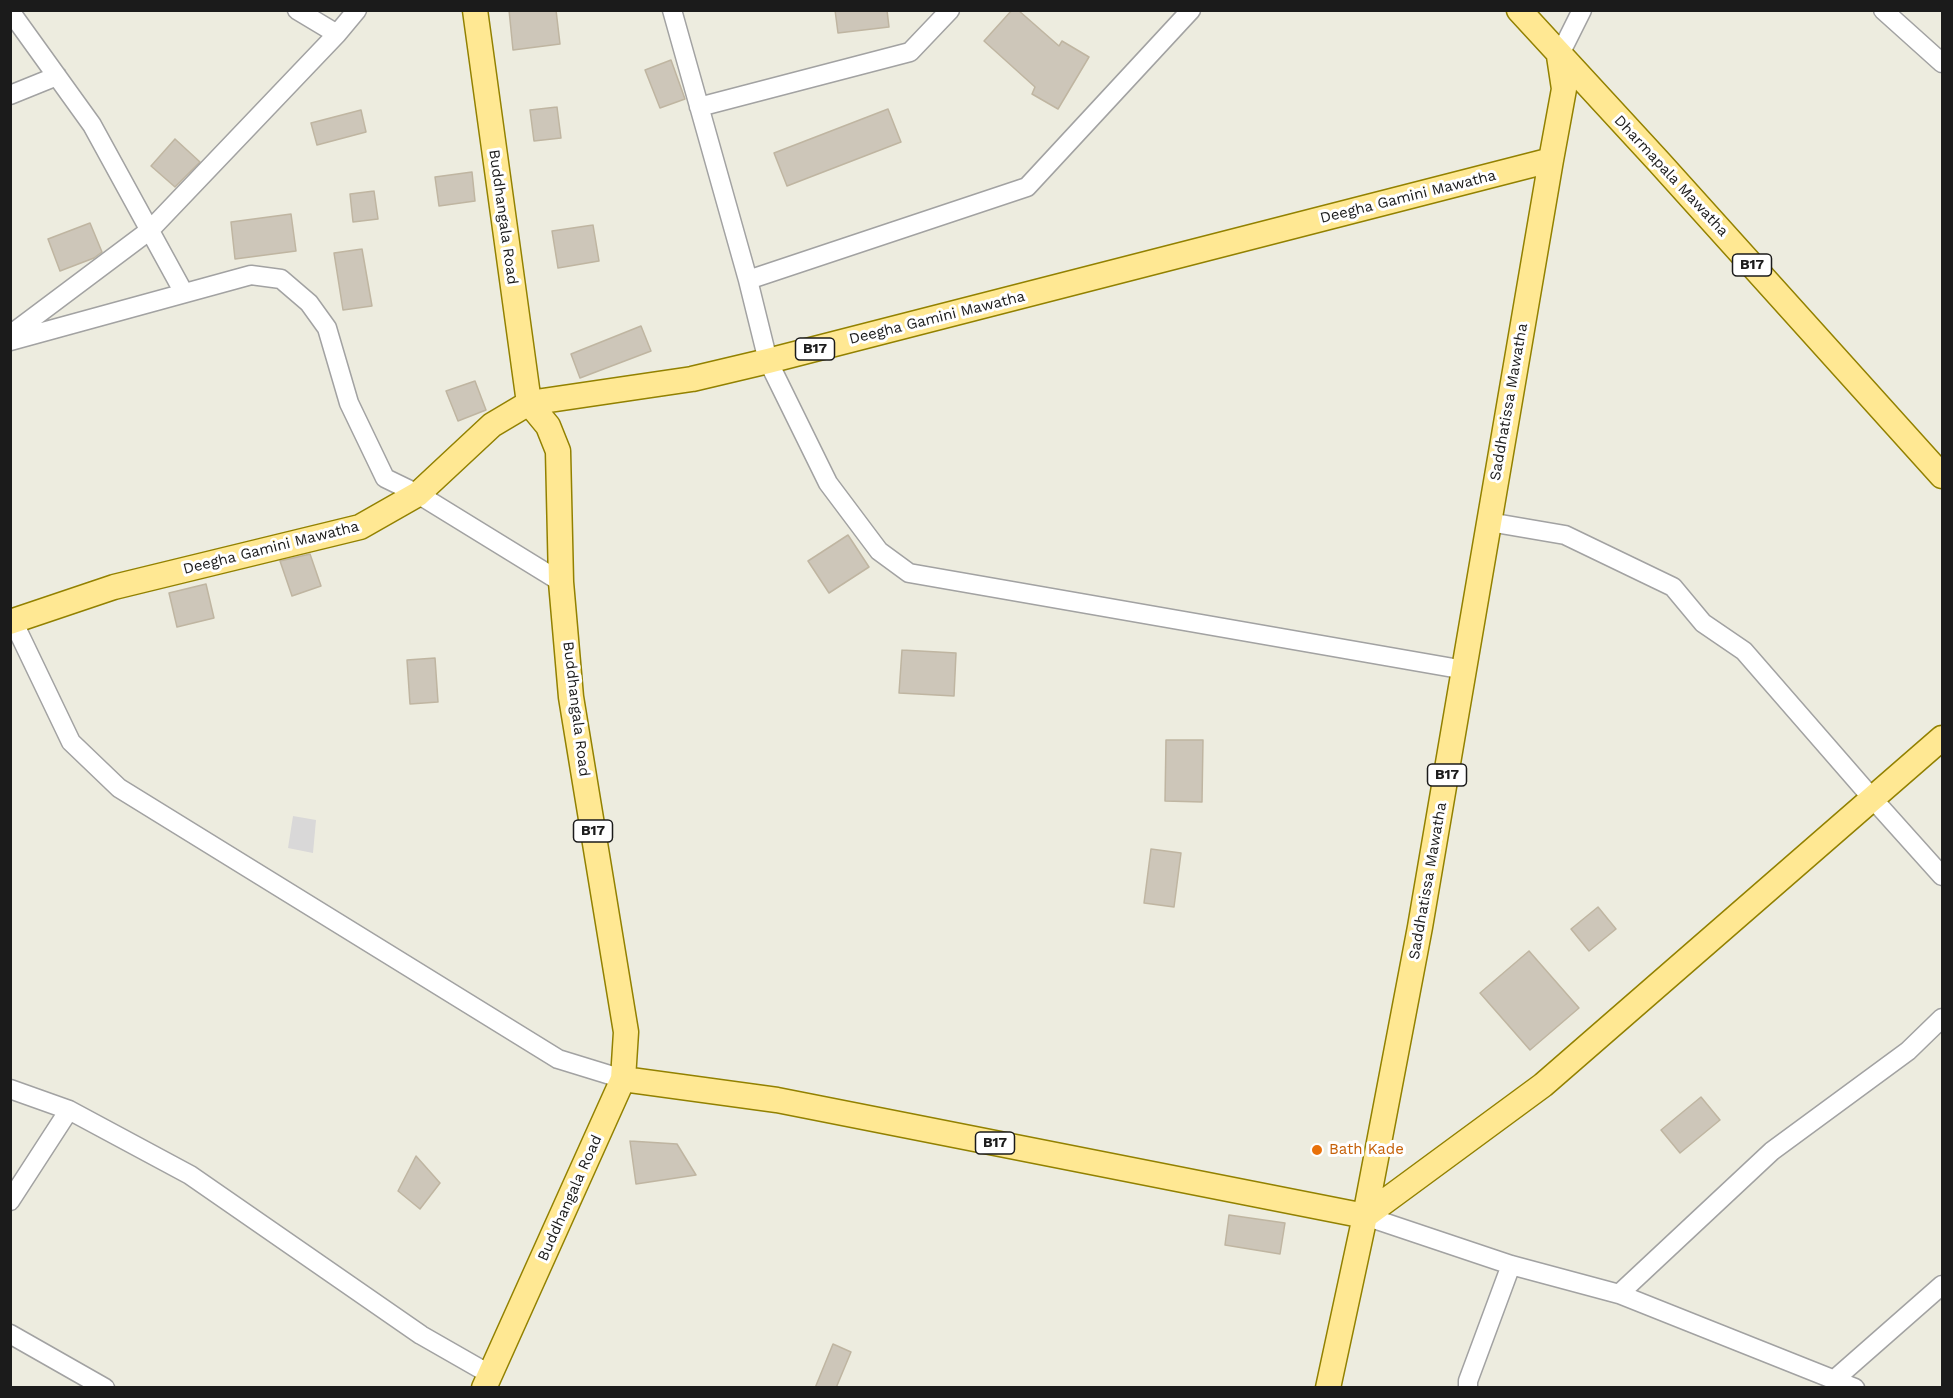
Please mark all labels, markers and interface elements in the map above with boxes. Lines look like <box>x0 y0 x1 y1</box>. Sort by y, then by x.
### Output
street label: Dharmapala Mawatha <box>1610 112 1732 240</box>
street label: Buddhangala Road <box>485 148 521 286</box>
street label: Deegha Gamini Mawatha <box>1318 166 1498 228</box>
road number: B17 <box>1732 254 1772 276</box>
street label: Deegha Gamini Mawatha <box>847 287 1027 349</box>
street label: Saddhatissa Mawatha <box>1486 322 1532 482</box>
road number: B17 <box>796 338 834 360</box>
street label: Deegha Gamini Mawatha <box>181 517 361 579</box>
street label: Buddhangala Road <box>559 640 593 778</box>
road number: B17 <box>1428 764 1466 786</box>
street label: Saddhatissa Mawatha <box>1405 801 1451 961</box>
road number: B17 <box>574 820 612 842</box>
street label: Buddhangala Road <box>534 1132 606 1264</box>
road number: B17 <box>976 1132 1014 1154</box>
place label: Bath Kade <box>1329 1141 1404 1159</box>
marker: Bath Kade <box>1310 1143 1324 1157</box>

